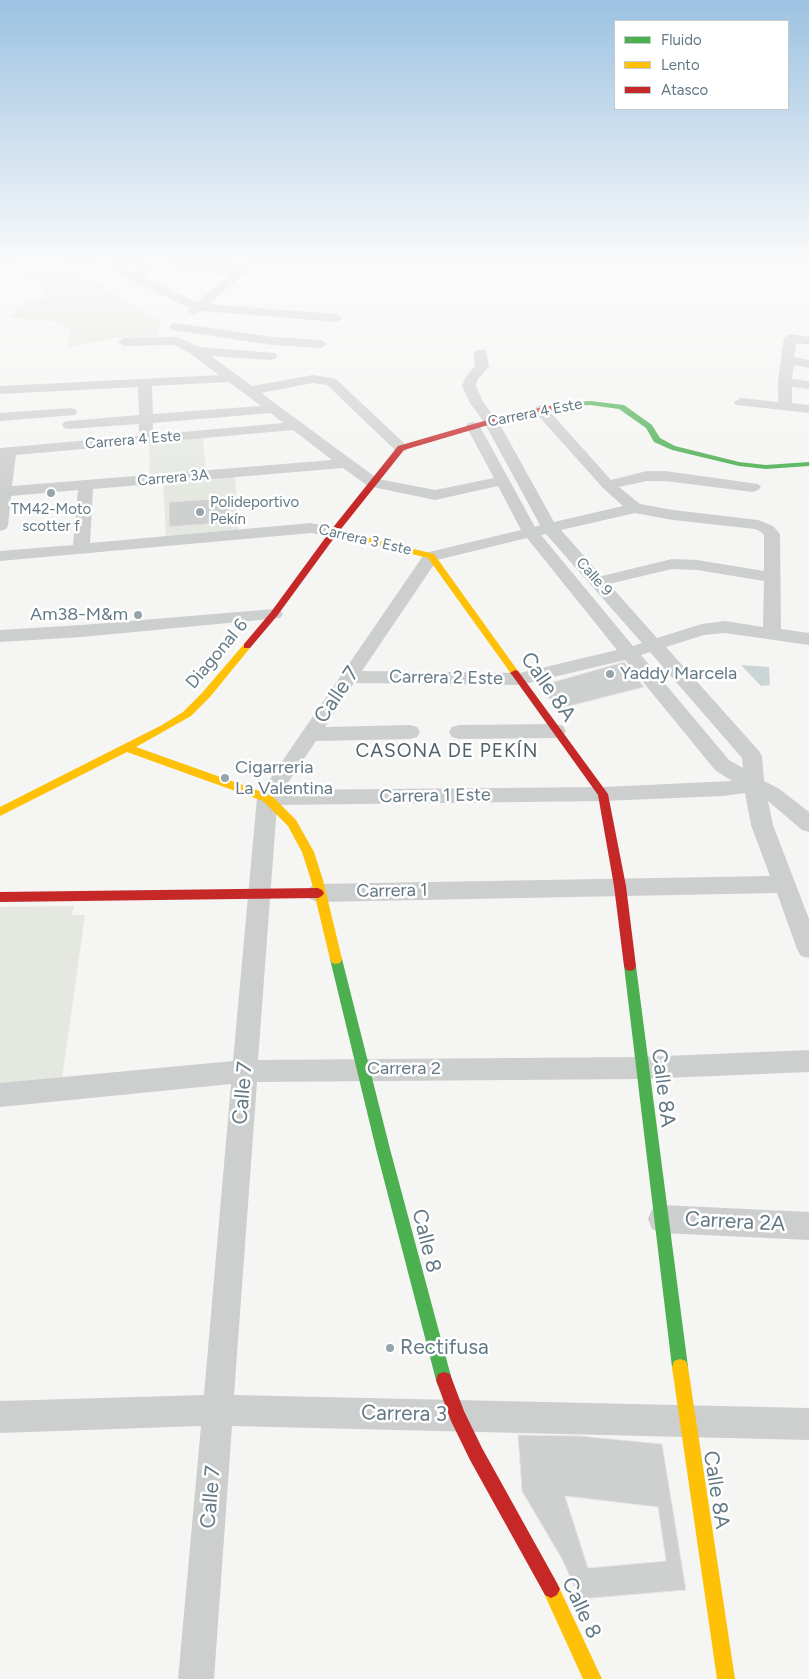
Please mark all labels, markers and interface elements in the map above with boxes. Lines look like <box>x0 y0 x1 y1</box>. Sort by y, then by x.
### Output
legend <box>614 20 789 110</box>
text: Fluido <box>661 31 702 49</box>
text: Lento <box>661 56 700 74</box>
text: Atasco <box>661 81 708 99</box>
street label: Carrera 4 Este <box>486 395 584 431</box>
street label: Carrera 4 Este <box>84 427 182 453</box>
street label: Carrera 3A <box>137 466 209 490</box>
marker: TM42-Moto scotter f <box>45 487 57 499</box>
place label: Polideportivo Pekín <box>210 494 299 529</box>
place label: TM42-Moto scotter f <box>11 501 91 536</box>
marker: Polideportivo Pekín <box>194 506 206 518</box>
street label: Carrera 3 Este <box>317 521 413 559</box>
street label: Calle 9 <box>572 554 616 600</box>
place label: Am38-M&m <box>30 604 128 626</box>
marker: Am38-M&m <box>132 609 144 621</box>
street label: Diagonal 6 <box>182 615 252 693</box>
street label: Calle 8A <box>515 647 581 727</box>
street label: Calle 7 <box>309 662 365 728</box>
place label: Yaddy Marcela <box>620 663 737 685</box>
street label: Carrera 2 Este <box>389 666 503 690</box>
marker: Yaddy Marcela <box>604 668 616 680</box>
district label: CASONA DE PEKÍN <box>354 740 540 762</box>
place label: Cigarreria La Valentina <box>235 757 333 800</box>
marker: Cigarreria La Valentina <box>219 772 231 784</box>
street label: Carrera 1 Este <box>379 784 491 808</box>
street label: Carrera 1 <box>356 880 428 902</box>
street label: Calle 8A <box>646 1047 680 1129</box>
street label: Carrera 2 <box>367 1058 441 1080</box>
street label: Calle 7 <box>228 1061 258 1125</box>
street label: Calle 8 <box>406 1207 446 1275</box>
street label: Carrera 2A <box>684 1207 786 1237</box>
place label: Rectifusa <box>400 1335 489 1361</box>
marker: Rectifusa <box>384 1342 396 1354</box>
street label: Carrera 3 <box>361 1401 447 1427</box>
street label: Calle 8A <box>697 1449 735 1531</box>
street label: Calle 7 <box>196 1465 226 1529</box>
street label: Calle 8 <box>556 1573 606 1643</box>

